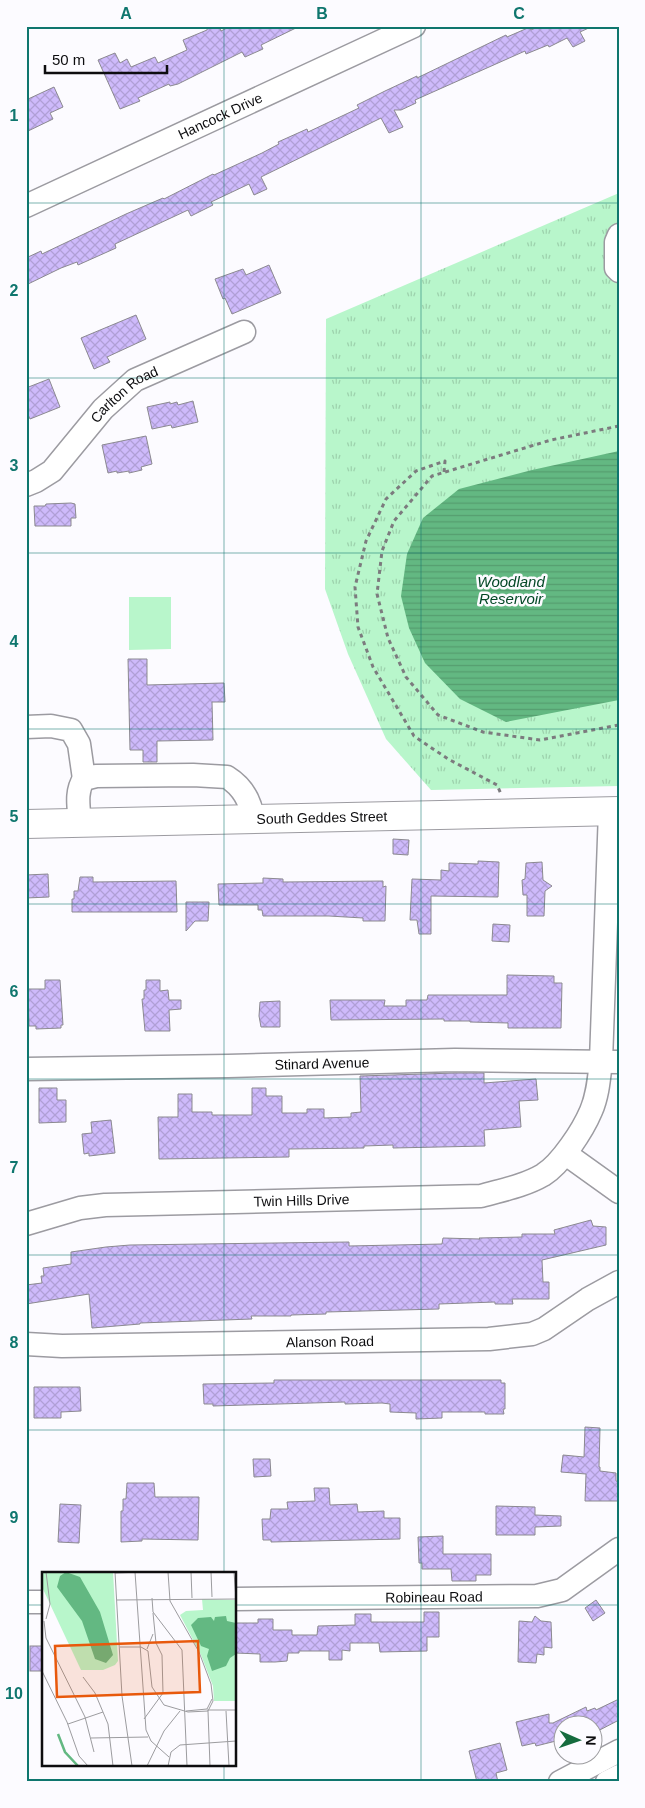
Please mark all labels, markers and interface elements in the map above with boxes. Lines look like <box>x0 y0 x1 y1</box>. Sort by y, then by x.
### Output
text: A <box>120 5 132 22</box>
text: B <box>316 5 328 22</box>
text: C <box>513 5 525 22</box>
scale bar <box>45 42 168 74</box>
text: 50 m <box>52 51 85 68</box>
street label: Hancock Drive <box>175 89 265 142</box>
text: 1 <box>10 107 19 124</box>
text: 2 <box>10 282 19 299</box>
street label: Carlton Road <box>87 363 160 426</box>
text: 3 <box>10 457 19 474</box>
water label: Woodland Reservoir <box>477 573 545 607</box>
text: 4 <box>10 633 19 650</box>
text: 5 <box>10 808 19 825</box>
street label: South Geddes Street <box>256 808 388 827</box>
text: 6 <box>10 983 19 1000</box>
street label: Stinard Avenue <box>274 1054 370 1073</box>
text: 7 <box>10 1159 19 1176</box>
street label: Twin Hills Drive <box>253 1191 350 1209</box>
street label: Alanson Road <box>286 1333 374 1350</box>
text: 8 <box>10 1334 19 1351</box>
text: 9 <box>10 1509 19 1526</box>
inset map <box>42 1572 236 1766</box>
street label: Robineau Road <box>385 1589 483 1606</box>
text: 10 <box>5 1685 23 1702</box>
north arrow <box>552 1716 602 1766</box>
text: N <box>583 1735 599 1746</box>

